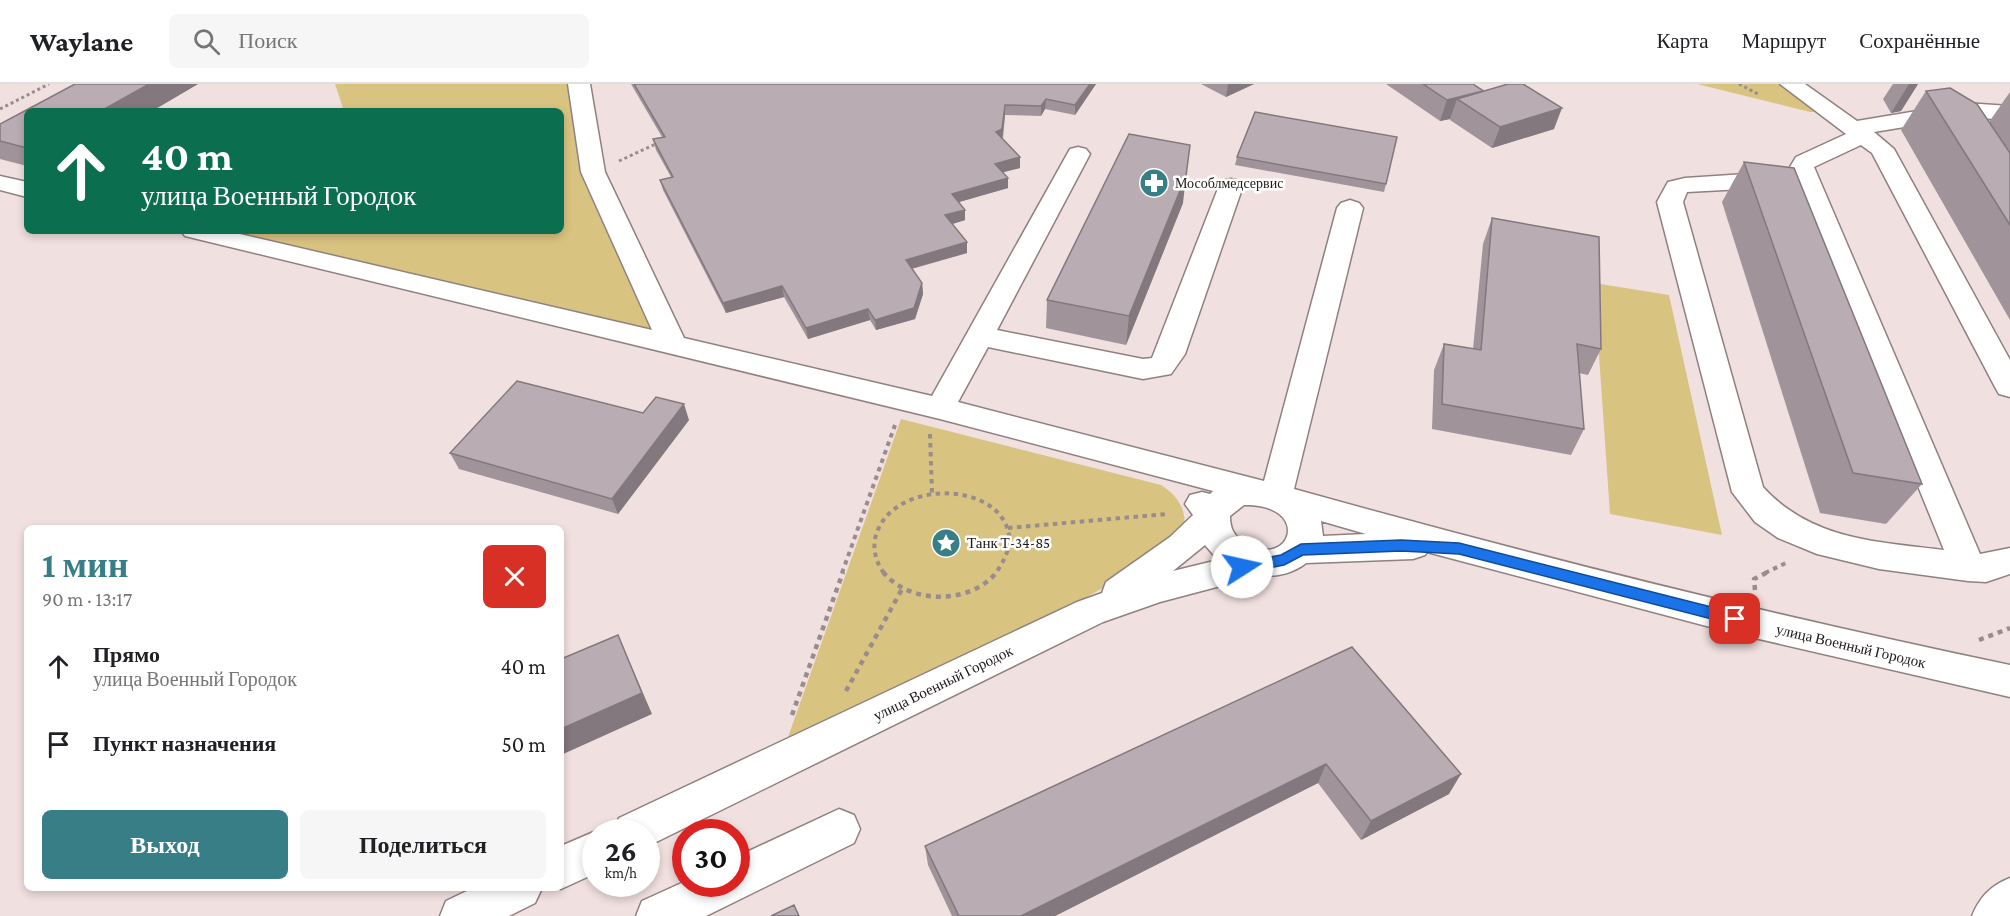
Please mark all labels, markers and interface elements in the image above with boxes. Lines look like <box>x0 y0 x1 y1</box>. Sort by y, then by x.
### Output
search box <box>169 14 589 68</box>
icon: search <box>190 25 223 58</box>
text: Waylane <box>30 26 133 57</box>
text: Поиск <box>238 28 297 53</box>
text: Карта <box>1657 29 1709 53</box>
text: Маршрут <box>1742 29 1826 53</box>
text: Сохранённые <box>1859 29 1980 53</box>
icon: ahead <box>42 132 120 210</box>
text: 40 m <box>141 132 233 179</box>
pharmacy icon: Мособлмедсервис <box>1138 167 1170 199</box>
place label: Мособлмедсервис <box>1175 175 1283 191</box>
text: улица Военный Городок <box>141 181 416 211</box>
place icon: Танк Т-34-85 <box>930 527 962 559</box>
place label: Танк Т-34-85 <box>967 535 1050 551</box>
position arrow <box>1210 535 1274 599</box>
text: 1 мин <box>42 545 128 585</box>
button: close <box>483 545 546 608</box>
text: 90 m · 13:17 <box>42 588 132 610</box>
pin <box>1709 593 1760 644</box>
icon: arrive <box>1718 602 1751 635</box>
street label: улица Военный Городок <box>1775 621 1928 671</box>
text: Прямо <box>93 642 160 667</box>
street label: улица Военный Городок <box>871 642 1016 724</box>
icon: ahead <box>42 650 75 683</box>
text: 40 m <box>501 654 546 679</box>
text: улица Военный Городок <box>93 668 297 690</box>
icon: arrive <box>42 728 75 761</box>
text: Пункт назначения <box>93 731 276 756</box>
text: 50 m <box>501 732 546 757</box>
button: Выход <box>42 810 288 879</box>
button: Поделиться <box>300 810 546 879</box>
speed limit sign: 30 <box>672 819 750 897</box>
text: 26 <box>605 834 637 867</box>
text: km/h <box>605 865 637 881</box>

